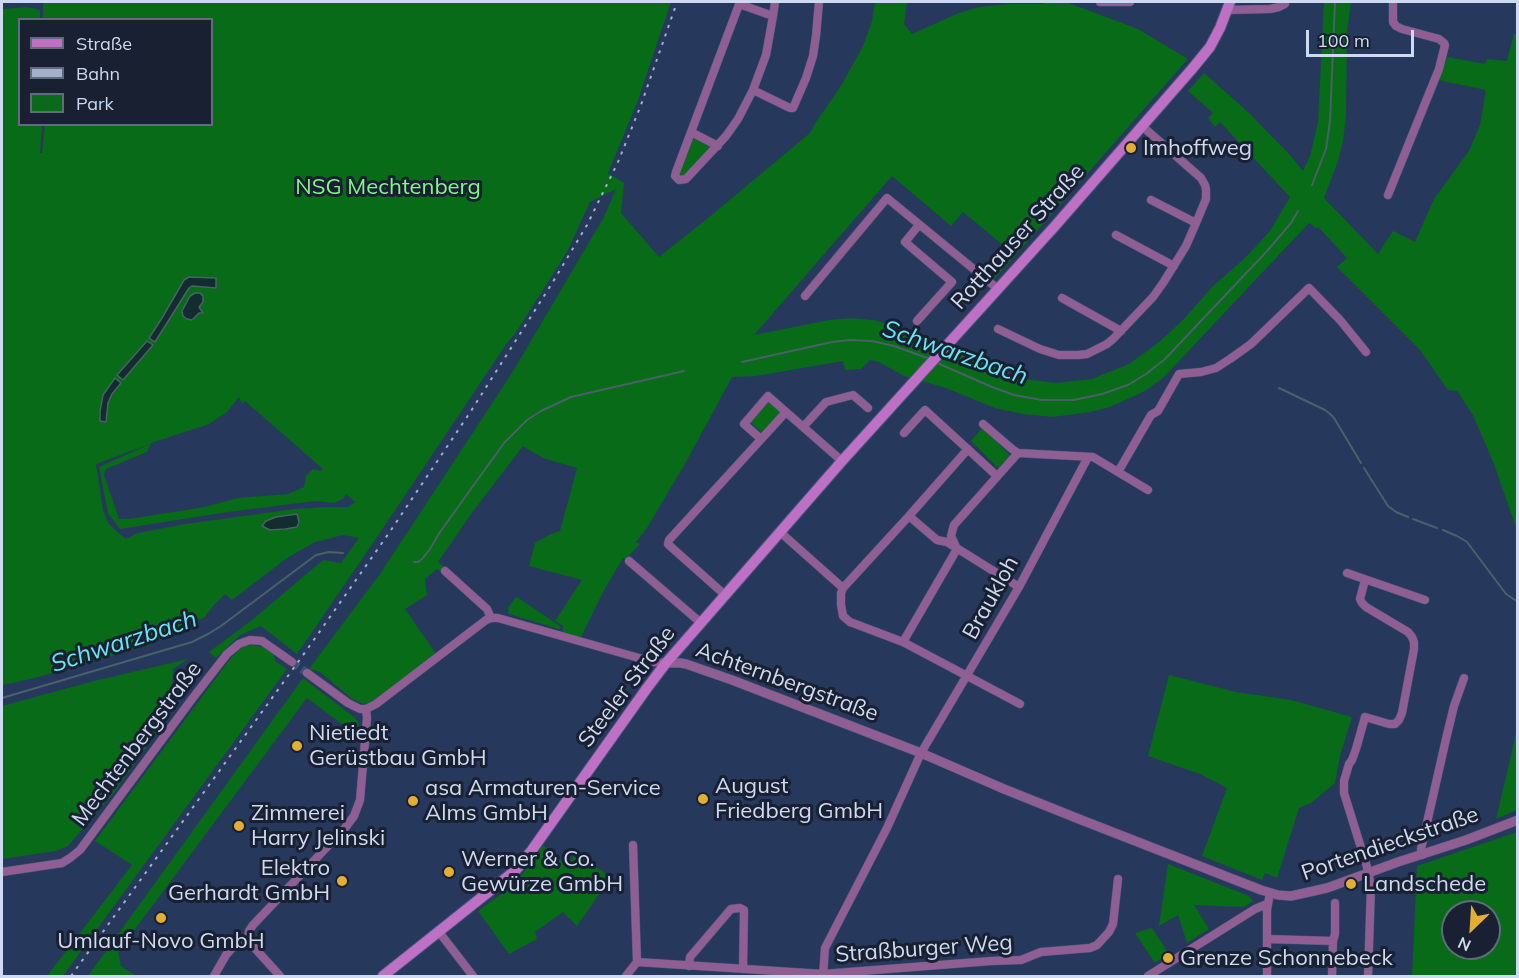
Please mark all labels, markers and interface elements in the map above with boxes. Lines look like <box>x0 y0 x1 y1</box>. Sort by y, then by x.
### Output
legend <box>18 18 213 126</box>
scale bar <box>1309 18 1417 56</box>
text: 100 m <box>1317 29 1370 52</box>
text: Straße <box>76 32 132 55</box>
text: Bahn <box>76 62 120 85</box>
text: Park <box>76 92 114 115</box>
place label: Imhoffweg <box>1143 135 1252 161</box>
marker: Imhoffweg <box>1124 141 1138 155</box>
street label: Rotthauser Straße <box>946 159 1090 315</box>
park label: NSG Mechtenberg <box>295 174 481 200</box>
water label: Schwarzbach <box>879 315 1031 391</box>
street label: Braukloh <box>957 552 1025 644</box>
water label: Schwarzbach <box>47 605 201 679</box>
street label: Steeler Straße <box>573 621 681 753</box>
street label: Achternbergstraße <box>692 637 882 727</box>
street label: Mechtenbergstraße <box>67 657 207 831</box>
place label: Nietiedt Gerüstbau GmbH <box>309 720 487 772</box>
marker: Nietiedt Gerüstbau GmbH <box>290 739 304 753</box>
place label: August Friedberg GmbH <box>715 773 883 824</box>
place label: asa Armaturen-Service Alms GmbH <box>425 775 661 826</box>
marker: August Friedberg GmbH <box>696 792 710 806</box>
marker: asa Armaturen-Service Alms GmbH <box>406 794 420 808</box>
place label: Zimmerei Harry Jelinski <box>251 800 385 852</box>
street label: Portendieckstraße <box>1298 801 1482 887</box>
marker: Zimmerei Harry Jelinski <box>232 819 246 833</box>
place label: Werner & Co. Gewürze GmbH <box>461 846 623 897</box>
place label: Elektro Gerhardt GmbH <box>168 855 330 906</box>
marker: Werner & Co. Gewürze GmbH <box>442 865 456 879</box>
place label: Landschede <box>1363 871 1486 897</box>
marker: Elektro Gerhardt GmbH <box>335 874 349 888</box>
marker: Landschede <box>1344 877 1358 891</box>
north arrow <box>1441 900 1501 960</box>
marker: Umlauf-Novo GmbH <box>154 911 168 925</box>
place label: Umlauf-Novo GmbH <box>57 928 265 954</box>
street label: Straßburger Weg <box>835 930 1013 968</box>
text: N <box>1455 933 1474 956</box>
place label: Grenze Schonnebeck <box>1180 945 1393 971</box>
marker: Grenze Schonnebeck <box>1161 951 1175 965</box>

